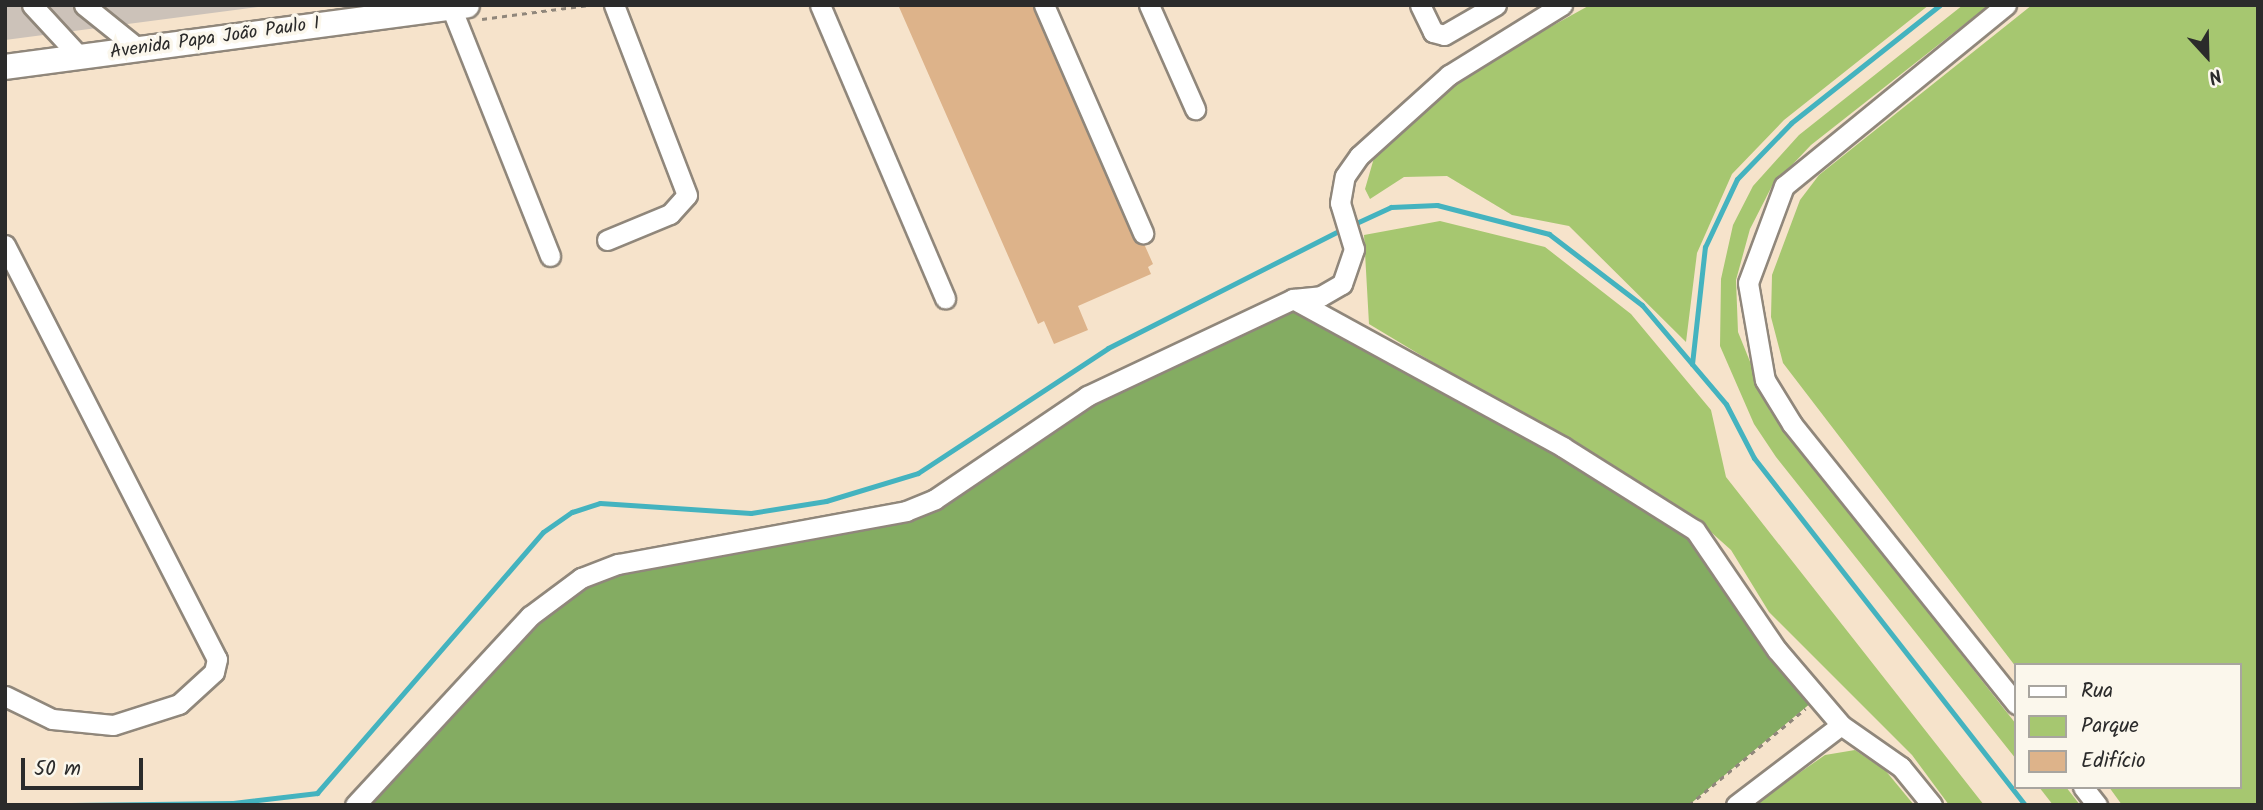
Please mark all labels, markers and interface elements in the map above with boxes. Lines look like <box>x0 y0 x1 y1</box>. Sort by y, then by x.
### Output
street label: Avenida Papa João Paulo I <box>109 13 321 65</box>
north arrow <box>2172 21 2242 91</box>
text: N <box>2204 59 2226 92</box>
legend <box>2014 663 2242 789</box>
text: Rua <box>2081 675 2113 708</box>
text: Parque <box>2081 710 2139 743</box>
scale bar <box>24 744 147 788</box>
text: Edifício <box>2081 745 2146 778</box>
text: 50 m <box>34 753 81 786</box>

